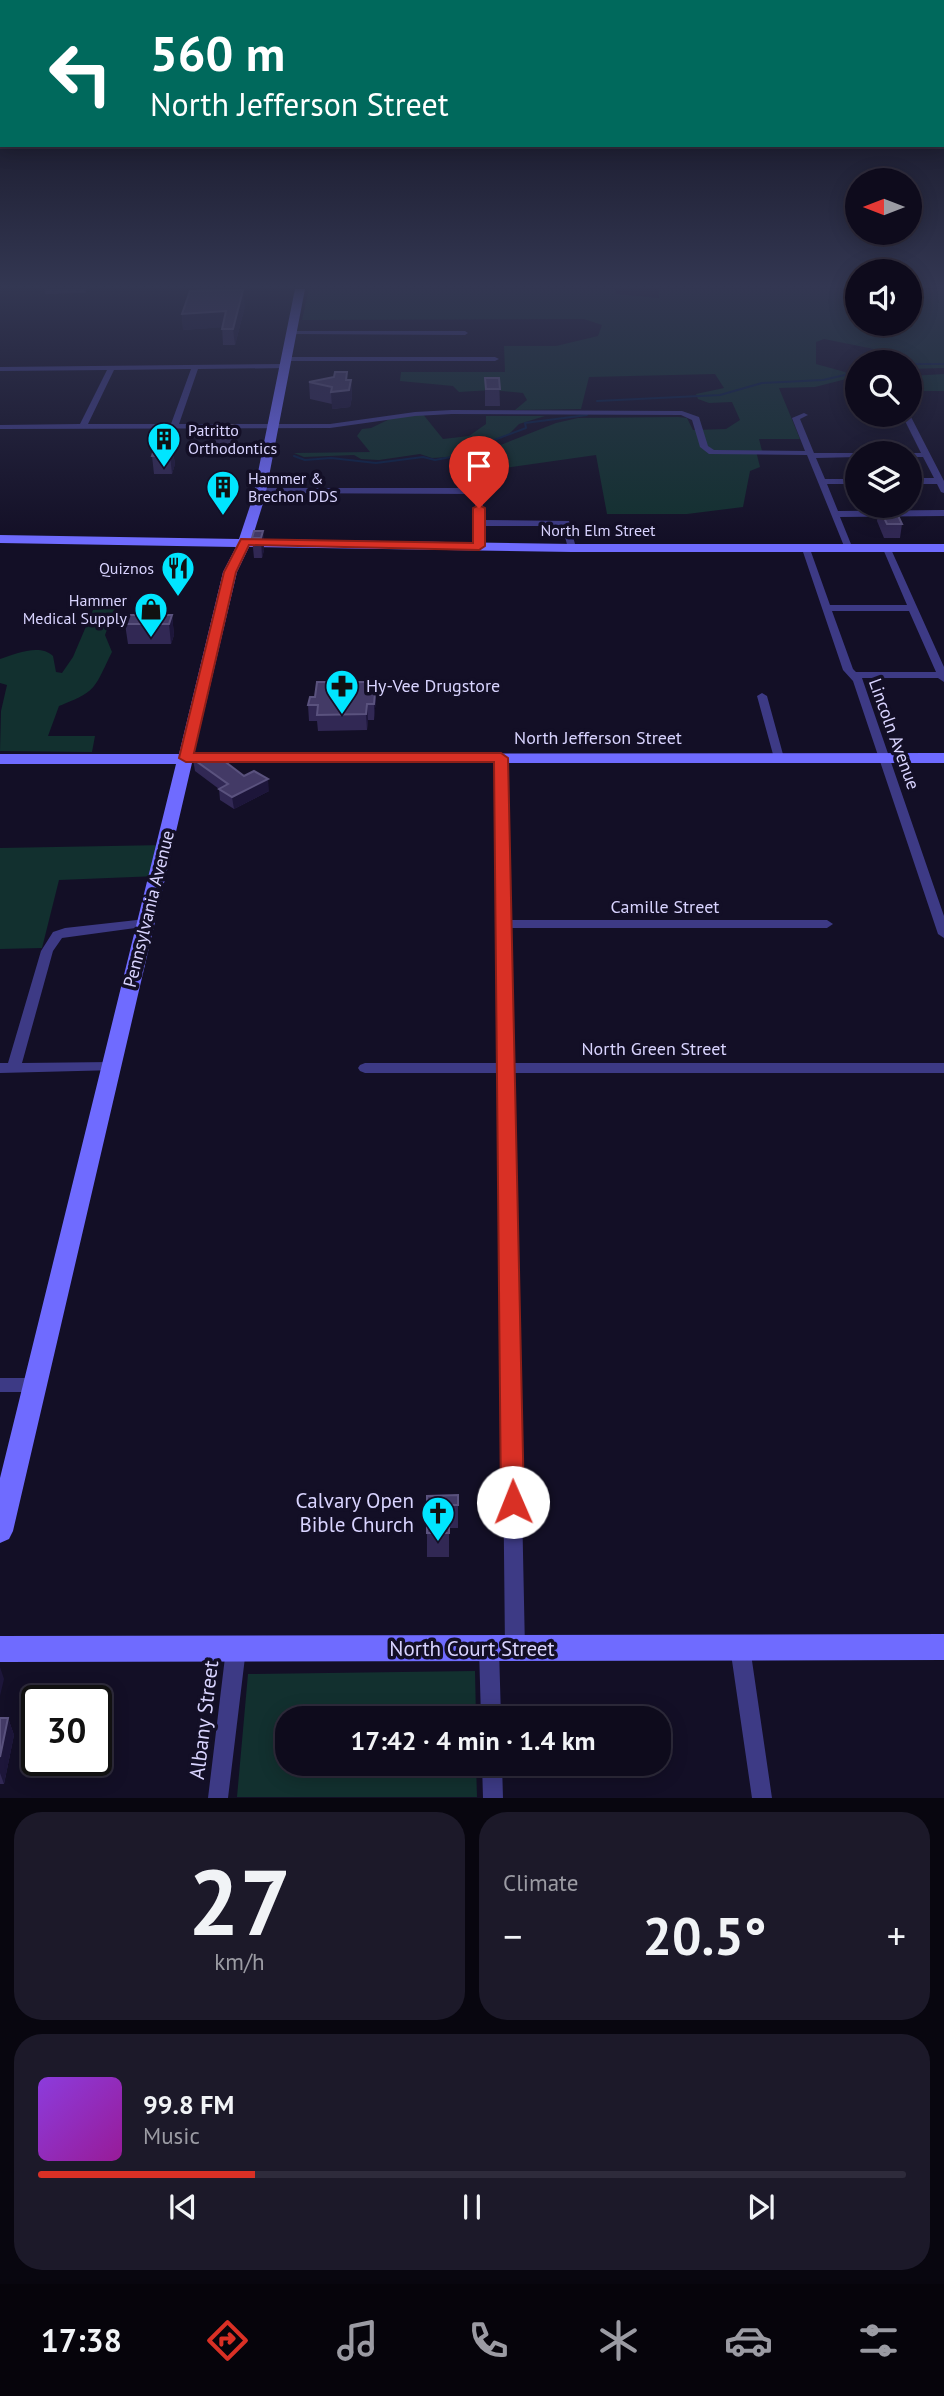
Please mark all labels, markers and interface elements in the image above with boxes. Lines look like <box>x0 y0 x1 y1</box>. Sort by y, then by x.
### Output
text: 560 m <box>150 21 285 85</box>
icon: left <box>35 28 126 119</box>
text: North Jefferson Street <box>150 83 449 125</box>
north arrow <box>845 168 922 245</box>
map controls <box>845 168 922 518</box>
button: sound <box>845 259 922 336</box>
button: search <box>845 350 922 427</box>
building icon: Patritto Orthodontics <box>145 420 183 469</box>
place label: Patritto Orthodontics <box>188 420 277 458</box>
pin <box>449 436 509 508</box>
button: layers <box>845 441 922 518</box>
icon: arrive <box>460 447 498 485</box>
building icon: Hammer & Brechon DDS <box>204 468 242 517</box>
place label: Hammer & Brechon DDS <box>248 468 338 506</box>
street label: North Elm Street <box>540 520 656 540</box>
restaurant icon: Quiznos <box>159 549 197 598</box>
place label: Quiznos <box>99 558 154 578</box>
place label: Hammer Medical Supply <box>23 590 128 628</box>
shop icon: Hammer Medical Supply <box>132 590 170 639</box>
pharmacy icon: Hy-Vee Drugstore <box>323 667 361 716</box>
place label: Hy-Vee Drugstore <box>366 674 500 697</box>
street label: Lincoln Avenue <box>864 675 925 793</box>
street label: North Jefferson Street <box>514 726 682 749</box>
street label: Pennsylvania Avenue <box>118 828 179 990</box>
street label: Camille Street <box>611 895 719 918</box>
street label: North Green Street <box>581 1037 727 1060</box>
position arrow <box>476 1465 550 1539</box>
place label: Calvary Open Bible Church <box>296 1487 414 1538</box>
church icon: Calvary Open Bible Church <box>419 1494 457 1543</box>
street label: North Court Street <box>389 1635 555 1662</box>
street label: Albany Street <box>183 1659 224 1781</box>
speed limit sign: 30 <box>21 1685 112 1776</box>
text: 17:42 · 4 min · 1.4 km <box>351 1724 596 1757</box>
text: 27 <box>188 1842 291 1960</box>
text: Climate <box>503 1868 578 1897</box>
text: 20.5° <box>643 1902 766 1969</box>
text: − <box>503 1911 522 1960</box>
text: + <box>887 1911 906 1960</box>
text: km/h <box>214 1947 265 1976</box>
text: 99.8 FM <box>143 2088 234 2121</box>
text: Music <box>143 2121 200 2150</box>
icon: previous <box>164 2188 202 2226</box>
icon: pause <box>453 2188 491 2226</box>
icon: next <box>742 2188 780 2226</box>
icon: directions <box>203 2316 252 2365</box>
icon: music <box>333 2316 382 2365</box>
icon: phone <box>464 2316 513 2365</box>
icon: climate <box>594 2316 643 2365</box>
icon: car <box>724 2316 773 2365</box>
icon: filters <box>854 2316 903 2365</box>
text: 17:38 <box>41 2319 122 2361</box>

